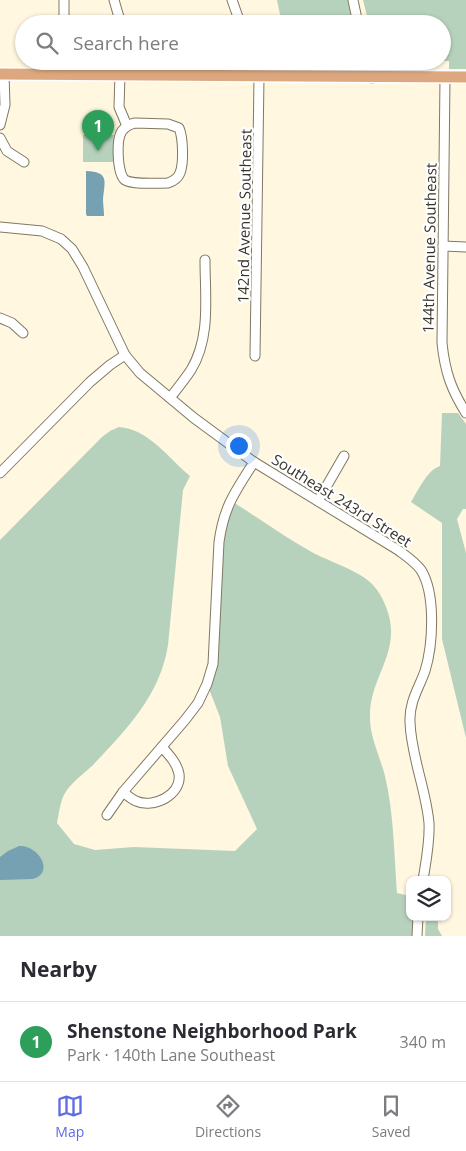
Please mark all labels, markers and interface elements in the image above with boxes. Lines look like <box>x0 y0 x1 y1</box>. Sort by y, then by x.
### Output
search box <box>15 15 451 70</box>
icon: search <box>33 29 61 57</box>
text: Search here <box>73 30 179 56</box>
pin: 1 <box>82 110 114 151</box>
street label: 142nd Avenue Southeast <box>232 129 256 303</box>
street label: 144th Avenue Southeast <box>418 163 440 333</box>
your location <box>226 433 252 459</box>
street label: Southeast 243rd Street <box>268 449 416 551</box>
map controls <box>406 876 451 921</box>
button: layers <box>406 876 451 921</box>
text: Nearby <box>20 955 97 983</box>
text: Shenstone Neighborhood Park <box>67 1018 357 1044</box>
text: 1 <box>31 1031 41 1053</box>
text: 340 m <box>400 1031 446 1053</box>
text: Park · 140th Lane Southeast <box>67 1044 275 1066</box>
tab: Map <box>55 1092 84 1141</box>
tab: Directions <box>195 1092 261 1141</box>
tab: Saved <box>372 1092 411 1141</box>

